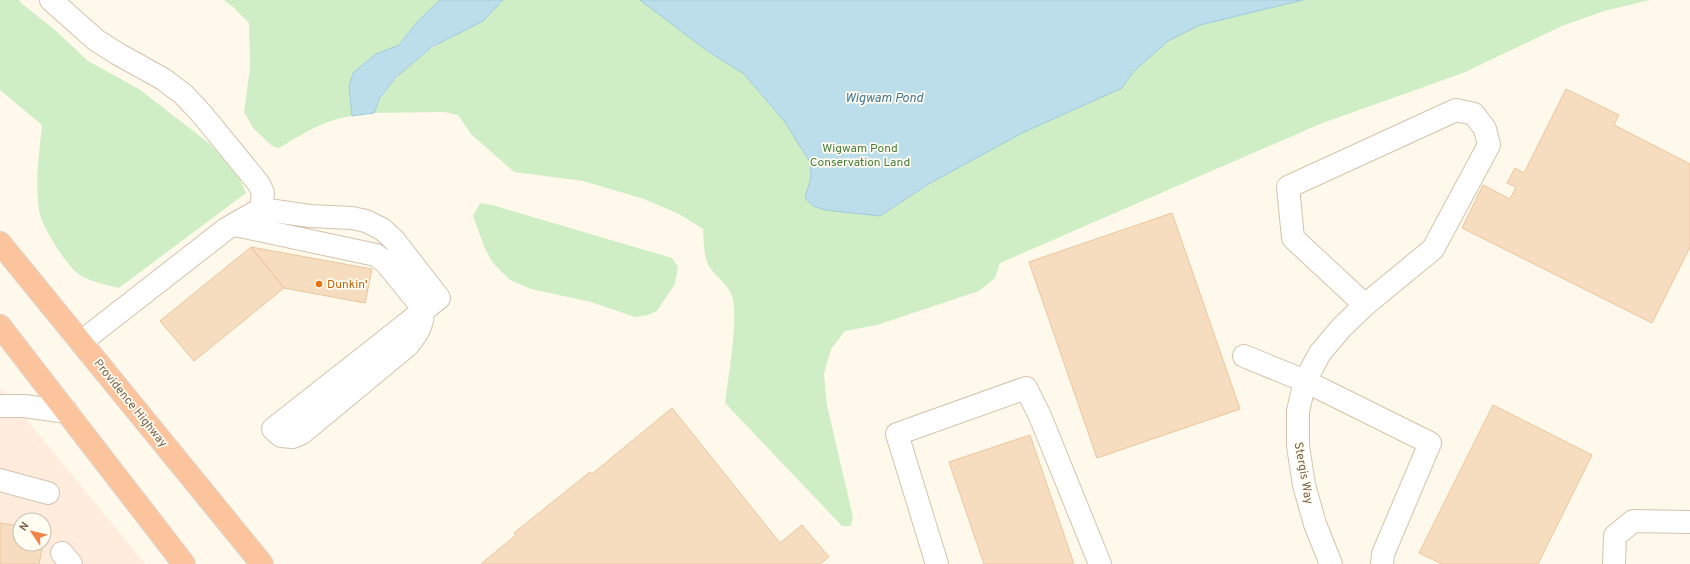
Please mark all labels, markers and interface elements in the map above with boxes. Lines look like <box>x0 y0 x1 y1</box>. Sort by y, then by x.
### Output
water label: Wigwam Pond <box>845 91 924 107</box>
park label: Wigwam Pond Conservation Land <box>810 141 910 171</box>
place label: Dunkin' <box>327 277 368 293</box>
marker: Dunkin' <box>314 279 324 289</box>
street label: Providence Highway <box>90 356 171 451</box>
street label: Stergis Way <box>1290 441 1316 506</box>
north arrow <box>12 512 52 552</box>
text: N <box>17 520 33 534</box>

